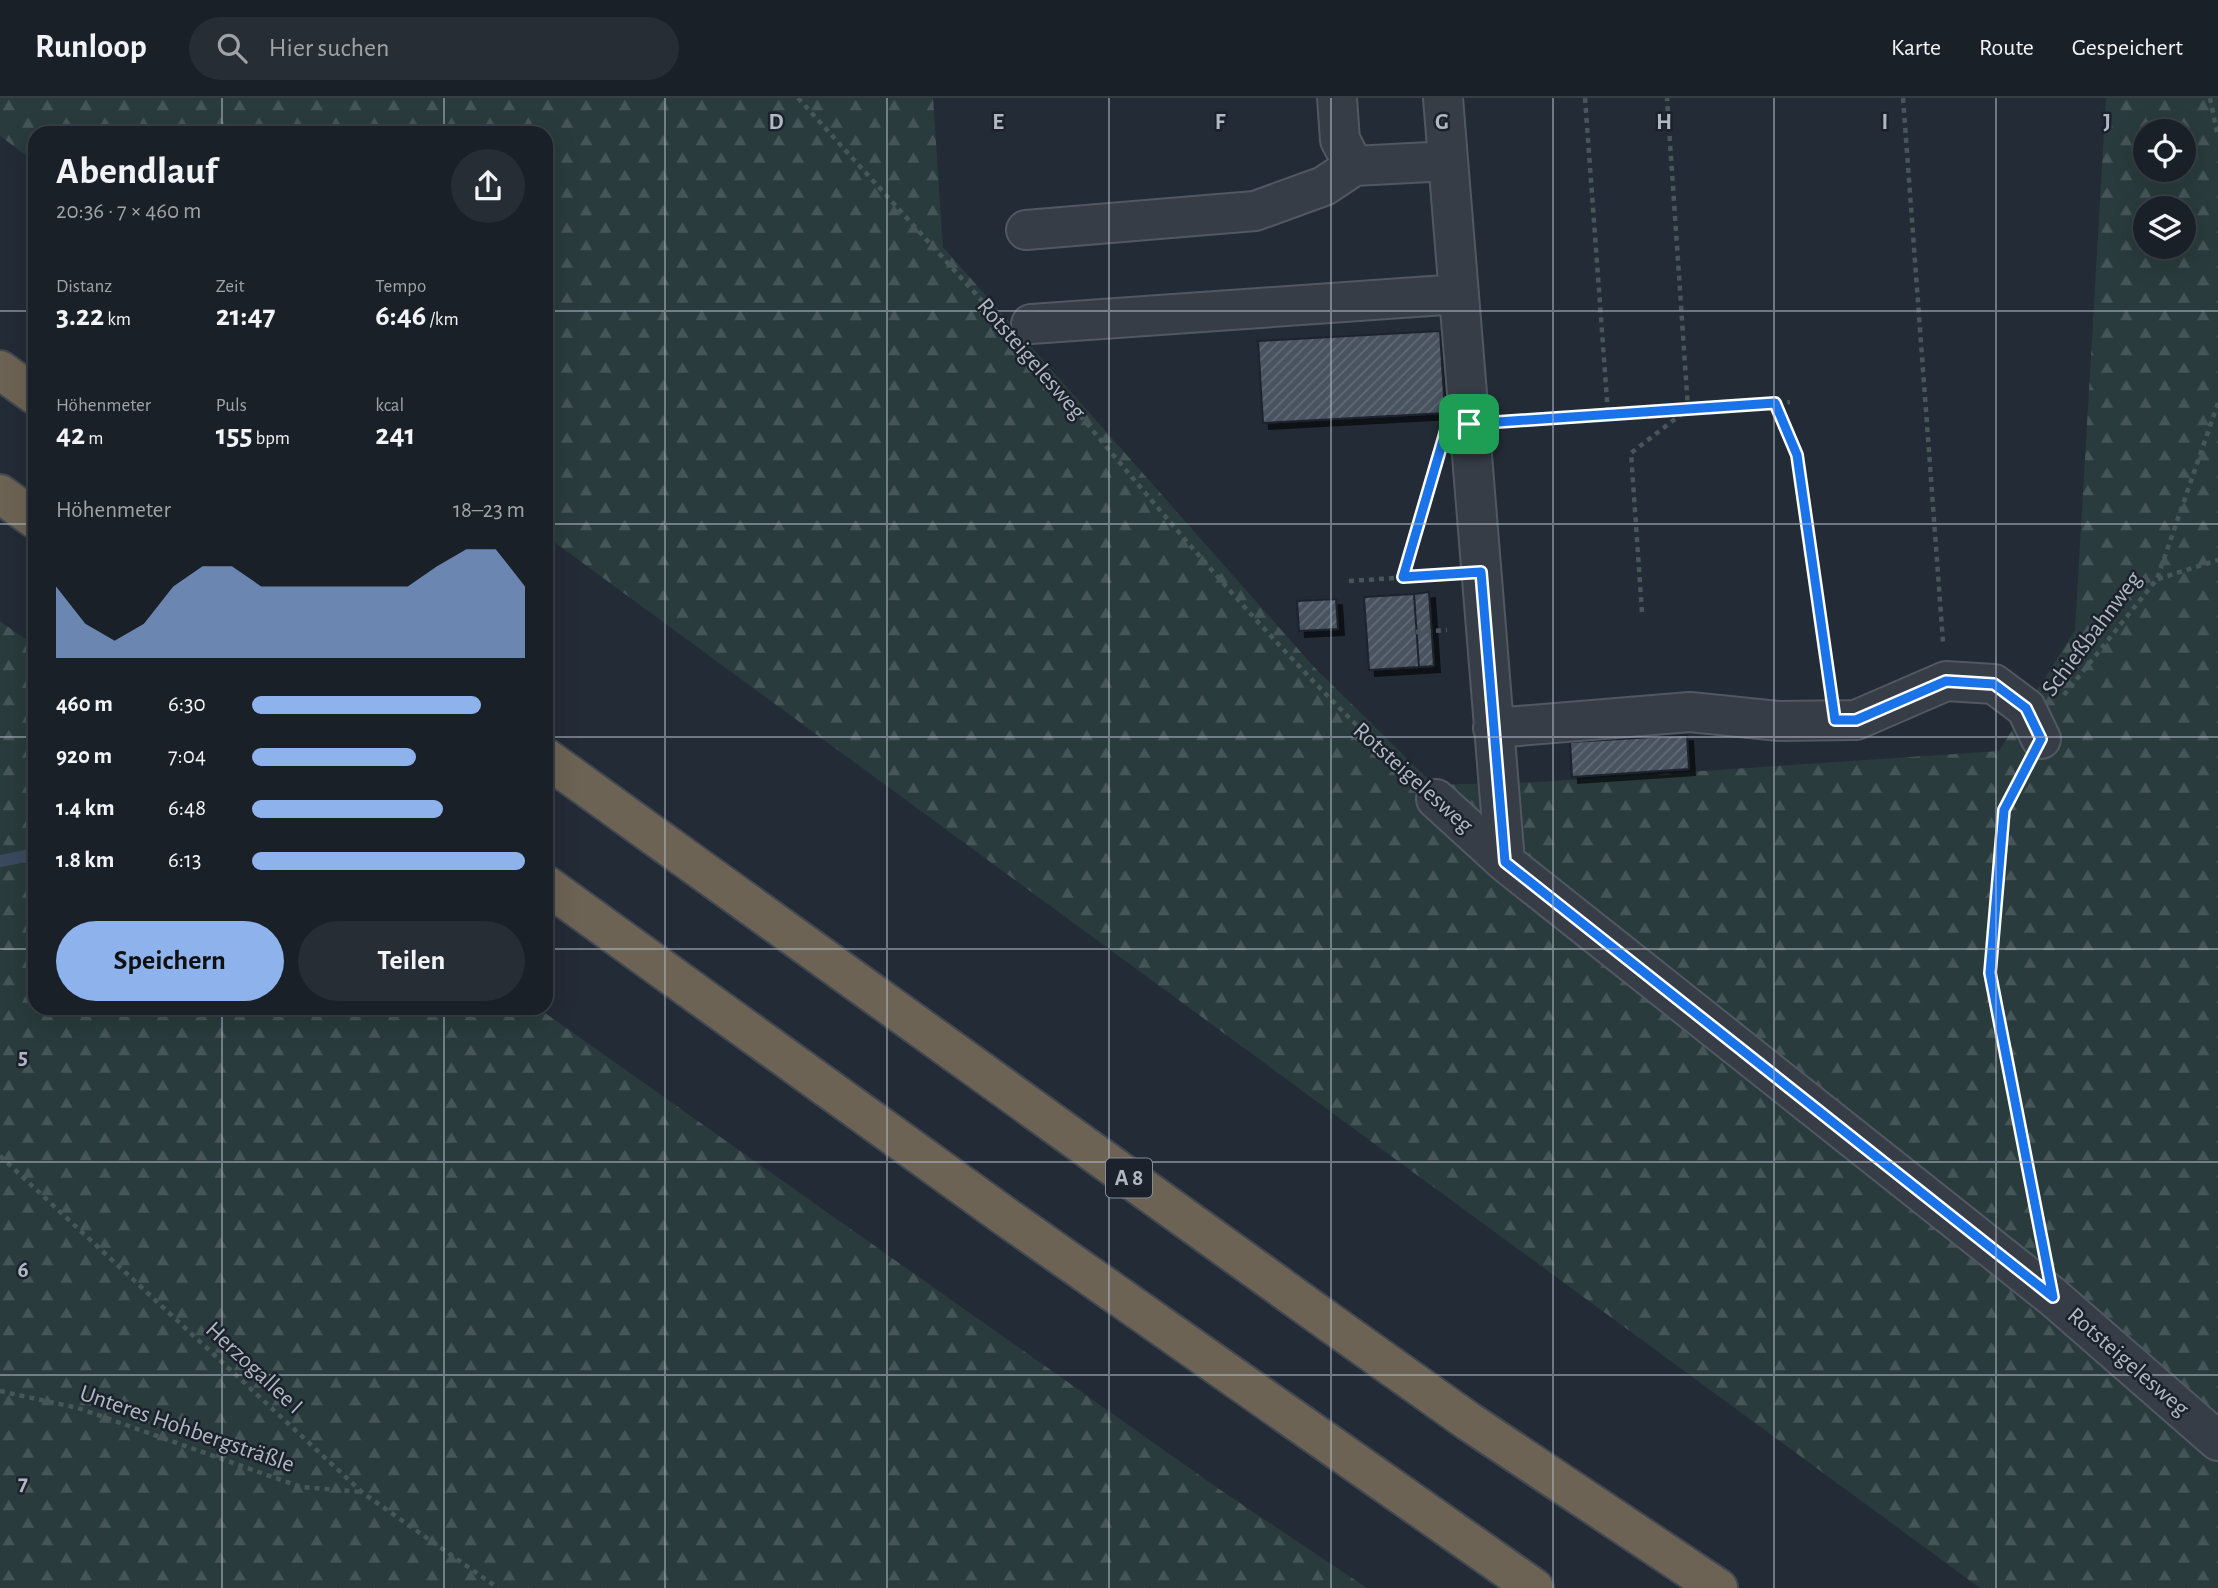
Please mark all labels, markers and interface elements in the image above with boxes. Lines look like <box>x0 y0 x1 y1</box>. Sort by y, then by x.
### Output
search box <box>189 17 679 80</box>
icon: search <box>213 29 251 67</box>
text: Runloop <box>35 31 147 64</box>
text: Hier suchen <box>269 35 389 61</box>
text: Karte <box>1891 36 1941 60</box>
text: Route <box>1979 36 2034 60</box>
text: Gespeichert <box>2072 36 2183 60</box>
text: D <box>768 111 784 134</box>
text: E <box>992 111 1004 134</box>
text: F <box>1215 111 1226 134</box>
text: G <box>1435 111 1449 134</box>
text: H <box>1656 111 1672 134</box>
text: I <box>1882 111 1888 134</box>
text: J <box>2103 111 2111 134</box>
map controls <box>2133 119 2196 259</box>
button: locate <box>2133 119 2196 182</box>
button: share <box>451 149 525 223</box>
text: Abendlauf <box>56 153 217 191</box>
button: layers <box>2133 196 2196 259</box>
text: 20:36 · 7 × 460 m <box>56 200 201 223</box>
text: Distanz <box>56 277 112 296</box>
text: Zeit <box>216 277 245 296</box>
text: Tempo <box>375 277 426 296</box>
street label: Rotsteigelesweg <box>972 294 1090 424</box>
text: 3.22 <box>56 301 104 331</box>
text: 21:47 <box>216 301 276 331</box>
text: 6:46 <box>375 301 426 331</box>
text: km <box>104 310 131 329</box>
text: /km <box>426 310 459 329</box>
pin <box>1439 394 1499 454</box>
text: Höhenmeter <box>56 396 151 415</box>
text: Puls <box>216 396 247 415</box>
text: kcal <box>375 396 404 415</box>
icon: arrive <box>1450 405 1488 443</box>
text: 42 <box>56 420 85 450</box>
text: 155 <box>216 420 252 450</box>
text: 241 <box>375 420 415 450</box>
text: m <box>85 429 104 448</box>
text: bpm <box>252 429 290 448</box>
text: Höhenmeter <box>56 499 171 522</box>
text: 18–23 m <box>453 499 525 522</box>
street label: Schießbahnweg <box>2038 567 2147 701</box>
text: 460 m <box>56 693 113 716</box>
text: 6:30 <box>168 693 206 716</box>
street label: Rotsteigelesweg <box>1349 718 1478 838</box>
text: 920 m <box>56 745 112 768</box>
text: 7:04 <box>168 745 206 768</box>
text: 1.4 km <box>56 797 115 820</box>
text: 6:48 <box>168 797 206 820</box>
text: 1.8 km <box>56 849 114 872</box>
text: 6:13 <box>168 849 201 872</box>
button: Speichern <box>56 921 284 1001</box>
button: Teilen <box>298 921 525 1001</box>
text: 5 <box>18 1046 28 1069</box>
road number: A 8 <box>1106 1158 1152 1198</box>
text: 6 <box>17 1259 29 1282</box>
street label: Rotsteigelesweg <box>2063 1303 2193 1421</box>
street label: Herzogallee I <box>201 1317 307 1419</box>
street label: Unteres Hohbergsträßle <box>77 1381 297 1477</box>
text: 7 <box>18 1472 28 1495</box>

